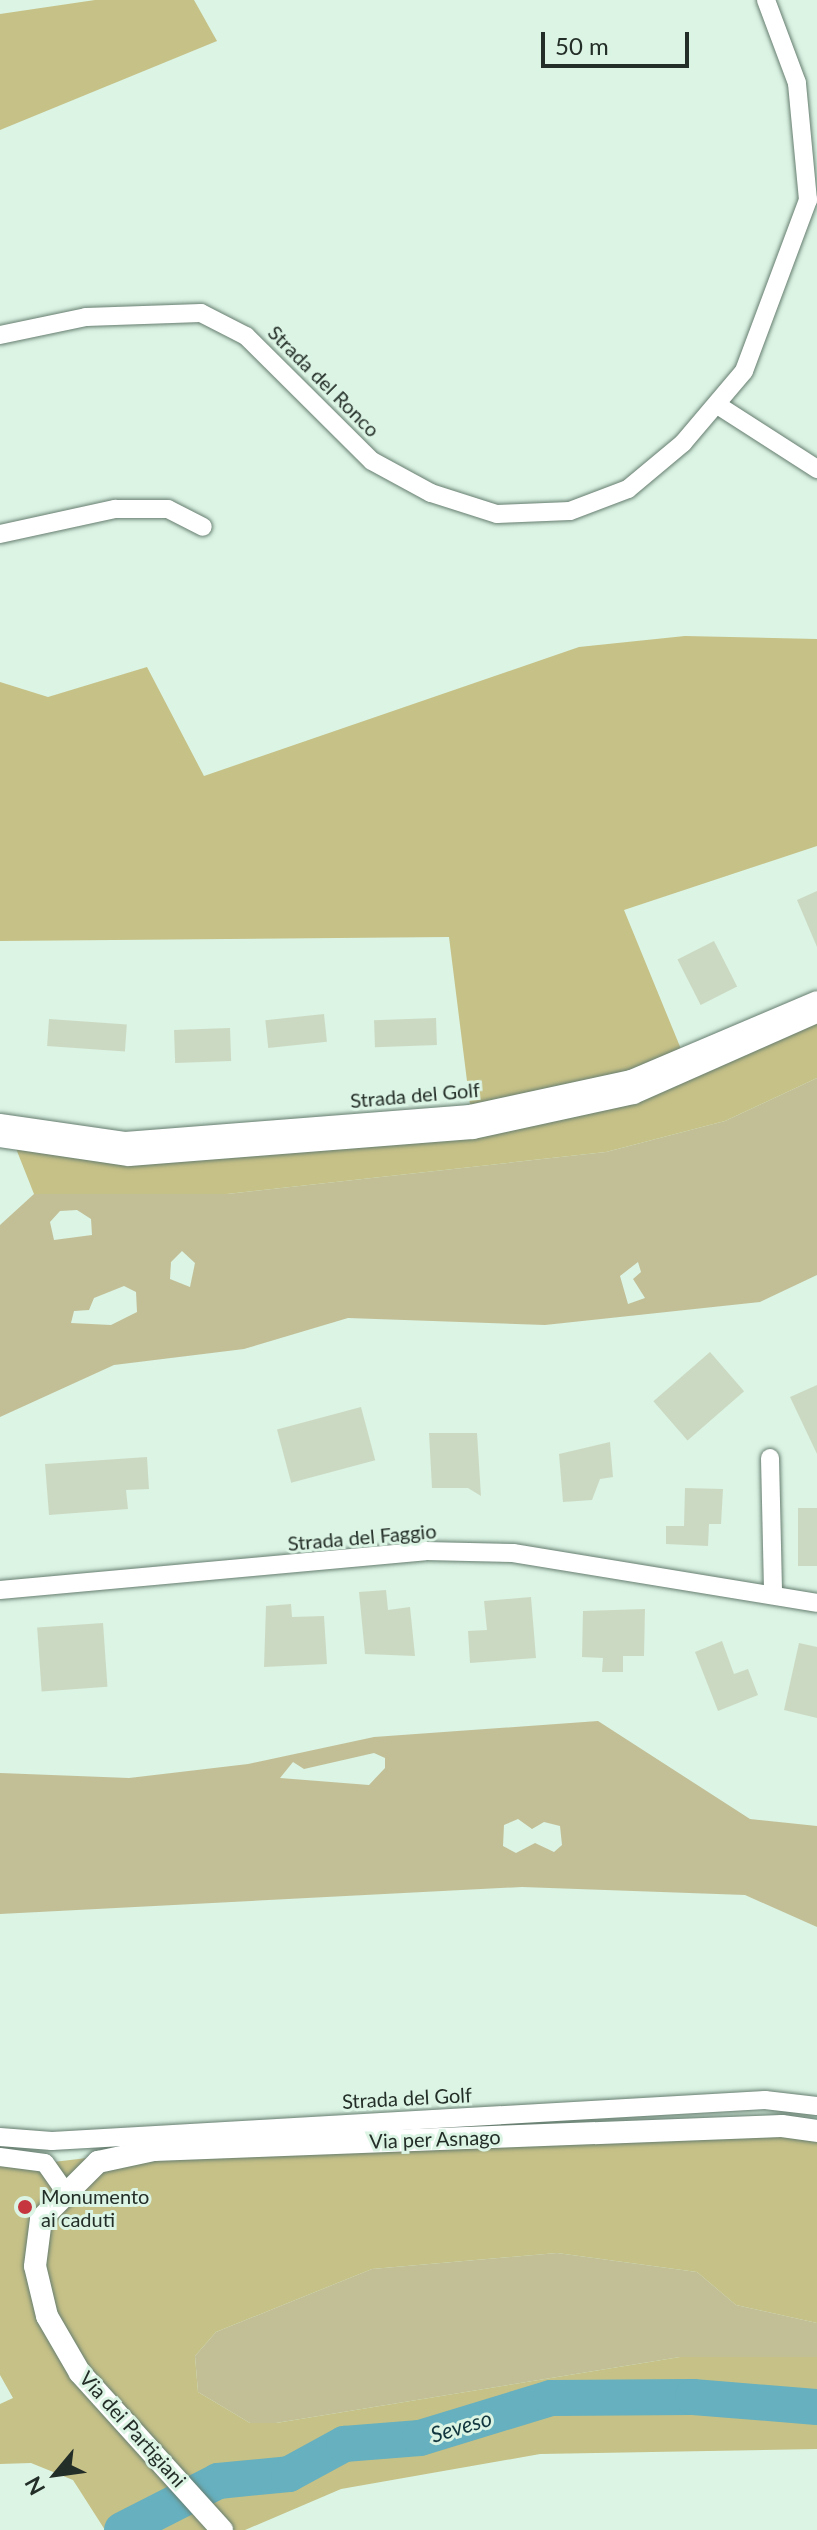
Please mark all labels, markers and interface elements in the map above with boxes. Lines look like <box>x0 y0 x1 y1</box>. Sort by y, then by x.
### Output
scale bar <box>545 16 693 66</box>
text: 50 m <box>555 31 609 60</box>
street label: Strada del Ronco <box>263 320 385 442</box>
street label: Strada del Golf <box>349 1077 481 1113</box>
street label: Strada del Faggio <box>287 1519 437 1555</box>
street label: Strada del Golf <box>341 2083 473 2113</box>
street label: Via per Asnago <box>368 2125 502 2153</box>
place label: Monumento ai caduti <box>41 2184 149 2231</box>
marker: Monumento ai caduti <box>16 2198 34 2216</box>
street label: Via dei Partigiani <box>75 2366 191 2492</box>
water label: Seveso <box>427 2404 495 2448</box>
north arrow <box>16 2434 96 2514</box>
text: N <box>19 2472 50 2500</box>

